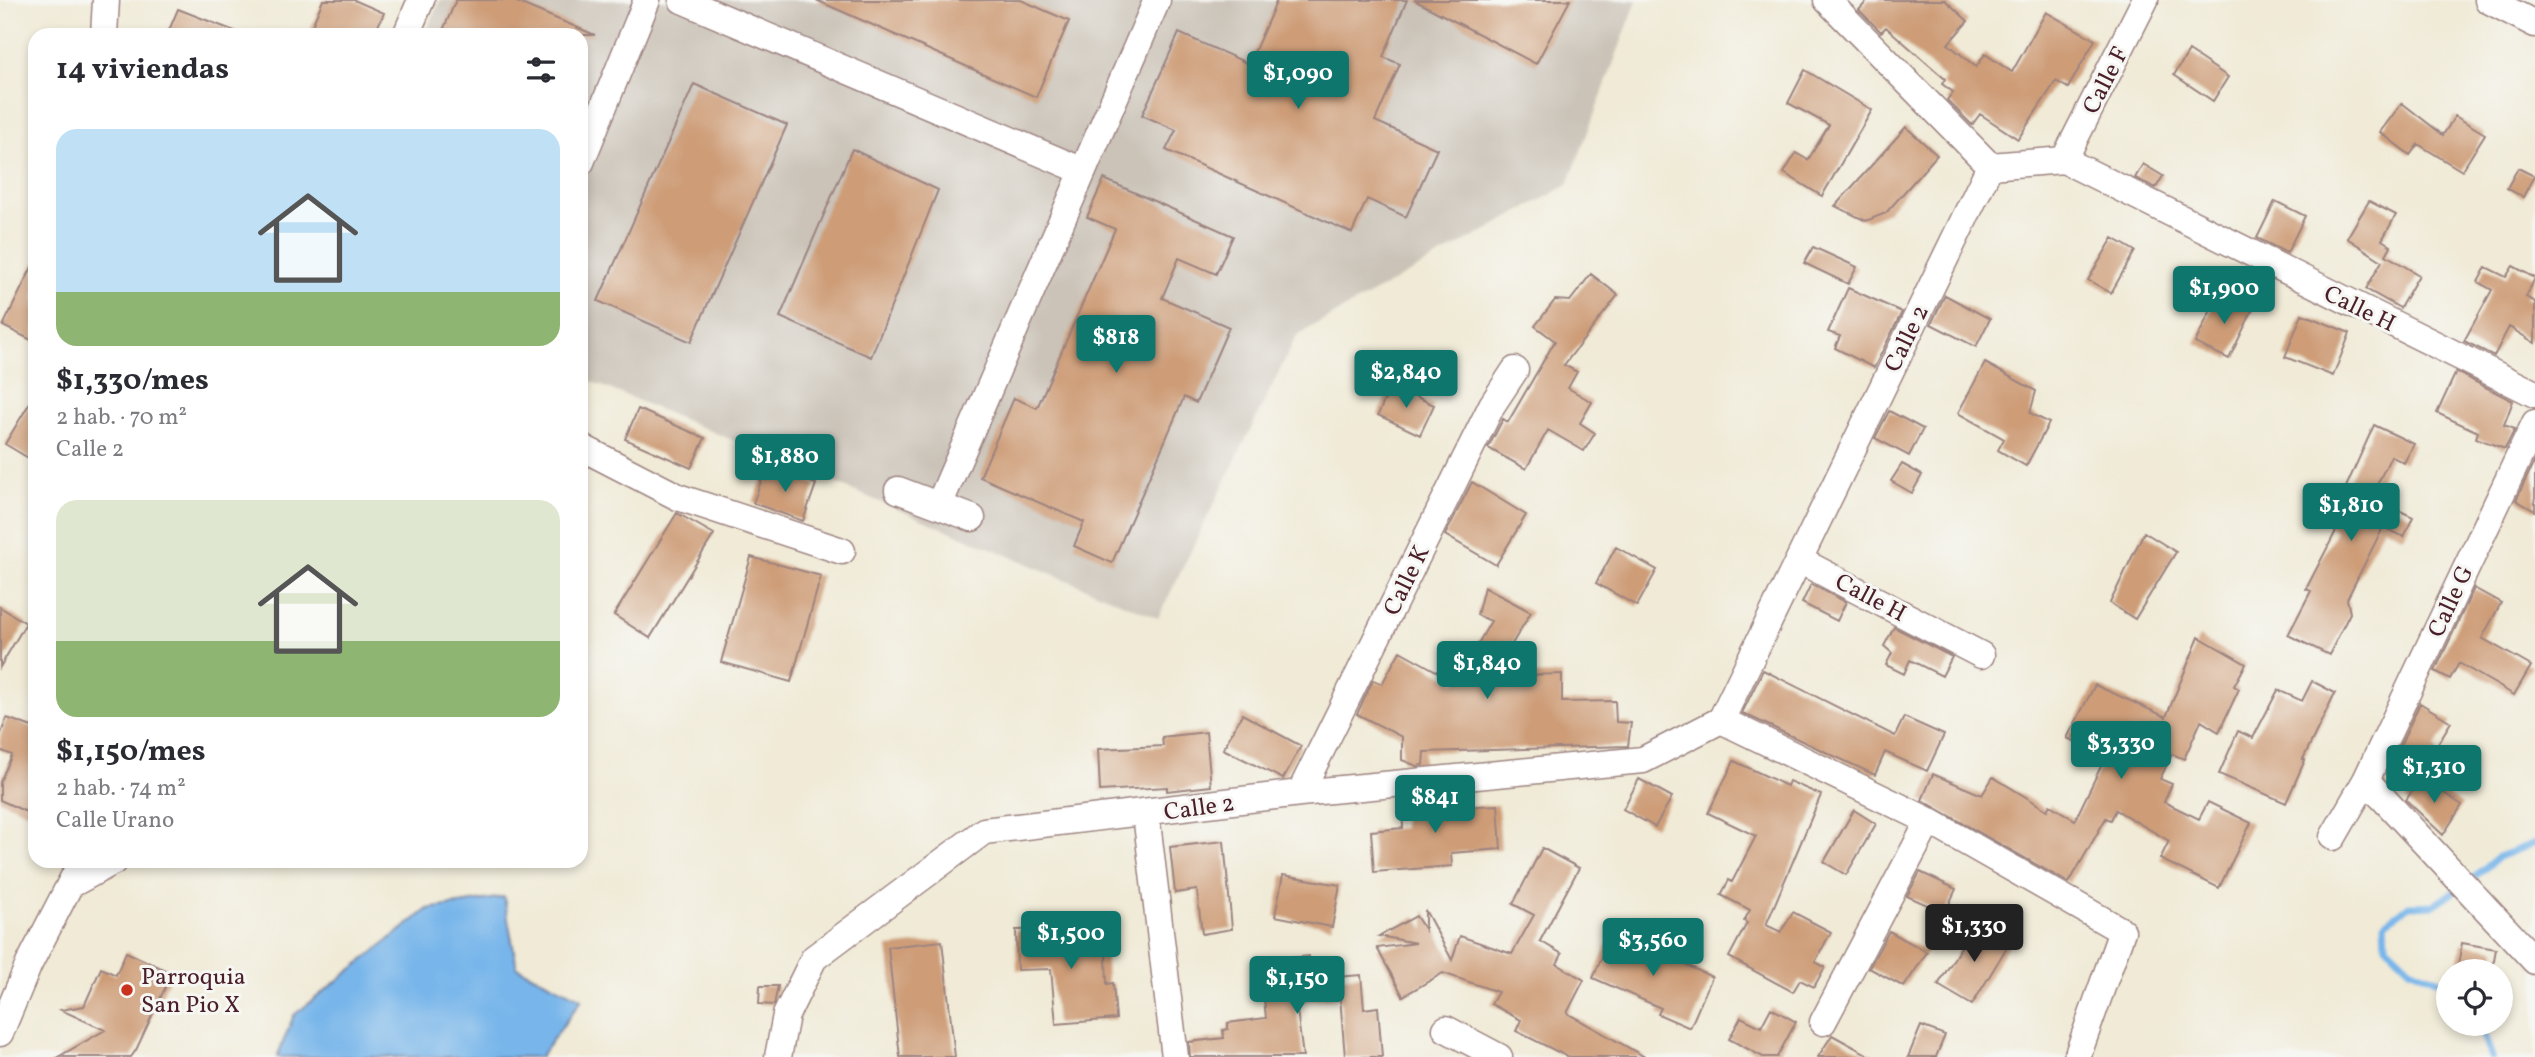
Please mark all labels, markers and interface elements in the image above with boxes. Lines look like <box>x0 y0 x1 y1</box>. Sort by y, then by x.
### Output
street label: Calle F <box>2075 41 2138 121</box>
text: 14 viviendas <box>56 49 229 91</box>
icon: filters <box>522 51 560 89</box>
pin: $1,090 <box>1241 52 1355 111</box>
text: $1,090 <box>1263 58 1333 90</box>
icon: home <box>245 175 371 301</box>
pin: $1,900 <box>2167 266 2281 326</box>
text: $1,900 <box>2189 273 2259 305</box>
street label: Calle H <box>2317 278 2401 342</box>
street label: Calle 2 <box>1877 299 1939 378</box>
pin: $818 <box>1075 316 1157 375</box>
text: $818 <box>1092 322 1140 354</box>
pin: $2,840 <box>1349 350 1463 410</box>
text: $2,840 <box>1370 357 1442 389</box>
text: $1,330/mes <box>56 360 209 402</box>
text: 2 hab. · 70 m² <box>56 402 187 434</box>
text: Calle 2 <box>56 434 124 466</box>
pin: $1,880 <box>728 434 842 494</box>
text: $1,880 <box>751 441 819 473</box>
pin: $1,810 <box>2294 484 2408 543</box>
text: $1,810 <box>2319 490 2383 522</box>
street label: Calle K <box>1376 540 1439 622</box>
icon: home <box>245 546 371 672</box>
street label: Calle G <box>2420 560 2483 643</box>
street label: Calle H <box>1828 566 1912 632</box>
pin: $1,840 <box>1430 642 1544 701</box>
text: $1,840 <box>1453 648 1521 680</box>
pin: $3,330 <box>2064 722 2178 781</box>
text: $3,330 <box>2087 728 2155 760</box>
text: $1,150/mes <box>56 731 206 773</box>
pin: $1,310 <box>2377 746 2491 805</box>
text: $1,310 <box>2402 752 2466 784</box>
text: 2 hab. · 74 m² <box>56 773 186 805</box>
pin: $841 <box>1394 776 1476 835</box>
text: $841 <box>1411 782 1459 814</box>
street label: Calle 2 <box>1162 787 1237 831</box>
text: Calle Urano <box>56 805 174 837</box>
pin: $1,330 <box>1917 904 2031 964</box>
text: $1,330 <box>1941 911 2007 943</box>
pin: $1,500 <box>1014 912 1128 971</box>
text: $1,500 <box>1037 918 1105 950</box>
pin: $3,560 <box>1596 918 1710 978</box>
text: $3,560 <box>1619 925 1687 957</box>
pin: $1,150 <box>1240 956 1354 1016</box>
map controls <box>2436 959 2513 1036</box>
button: locate <box>2436 959 2513 1036</box>
place label: Parroquia San Pio X <box>141 961 246 1023</box>
text: $1,150 <box>1266 963 1328 995</box>
marker: Parroquia San Pio X <box>119 982 135 998</box>

